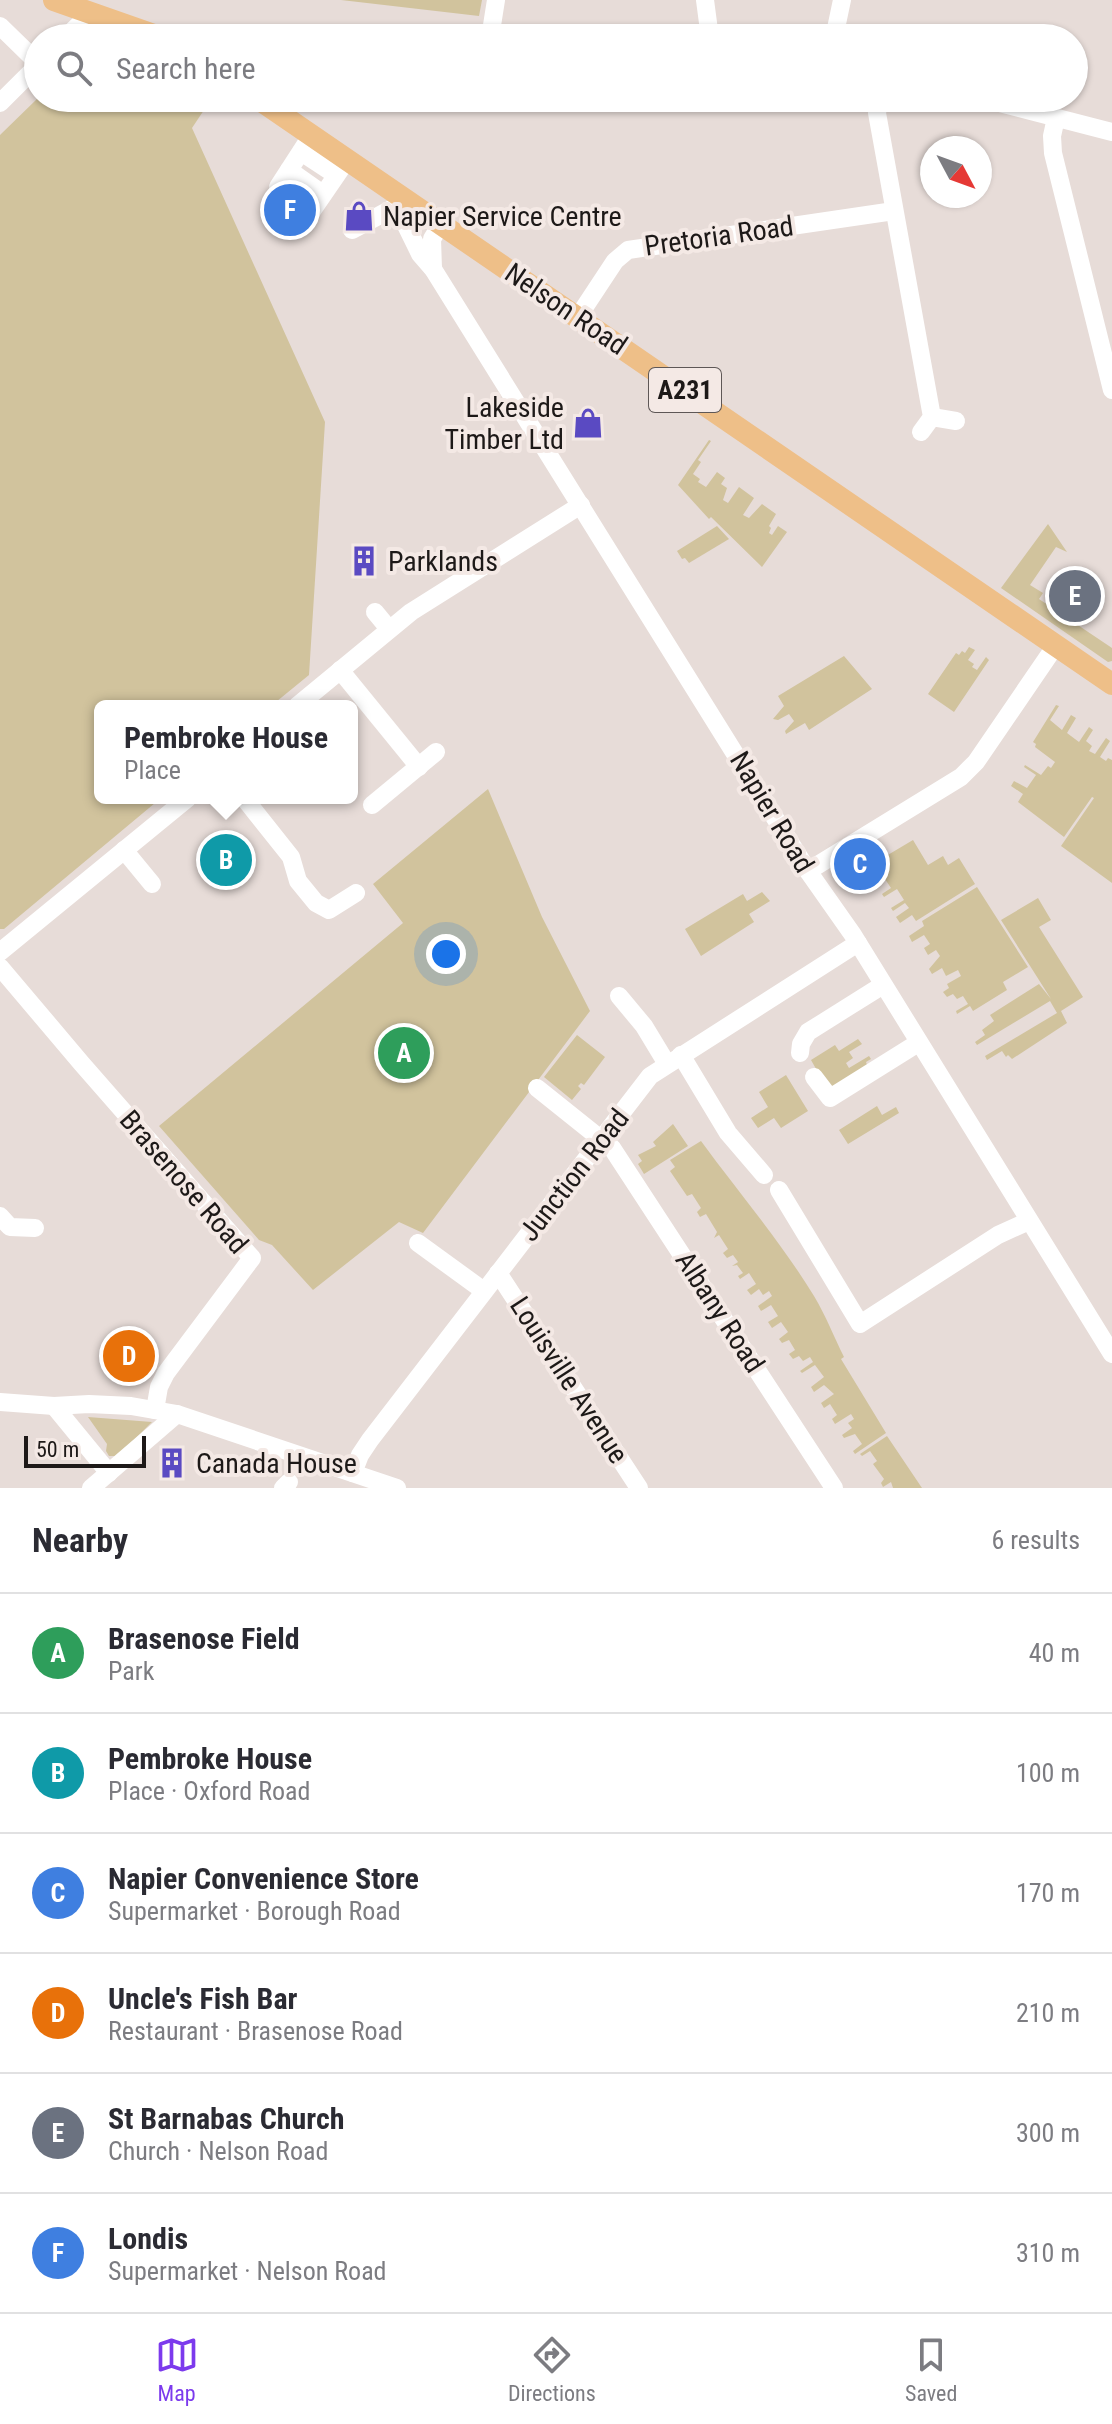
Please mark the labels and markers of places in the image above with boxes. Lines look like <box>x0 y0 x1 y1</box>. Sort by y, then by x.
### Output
pin: F <box>264 180 316 240</box>
shop icon: Napier Service Centre <box>342 199 376 233</box>
place label: Napier Service Centre <box>383 200 622 233</box>
place label: Lakeside Timber Ltd <box>445 391 564 456</box>
shop icon: Lakeside Timber Ltd <box>571 406 605 440</box>
building icon: Parklands <box>347 544 381 578</box>
place label: Parklands <box>388 545 498 578</box>
pin: E <box>1049 566 1101 626</box>
pin: B <box>200 830 252 890</box>
pin: C <box>834 834 886 894</box>
pin: A <box>378 1023 430 1083</box>
pin: D <box>103 1326 155 1386</box>
building icon: Canada House <box>155 1446 189 1480</box>
place label: Canada House <box>196 1447 357 1480</box>

